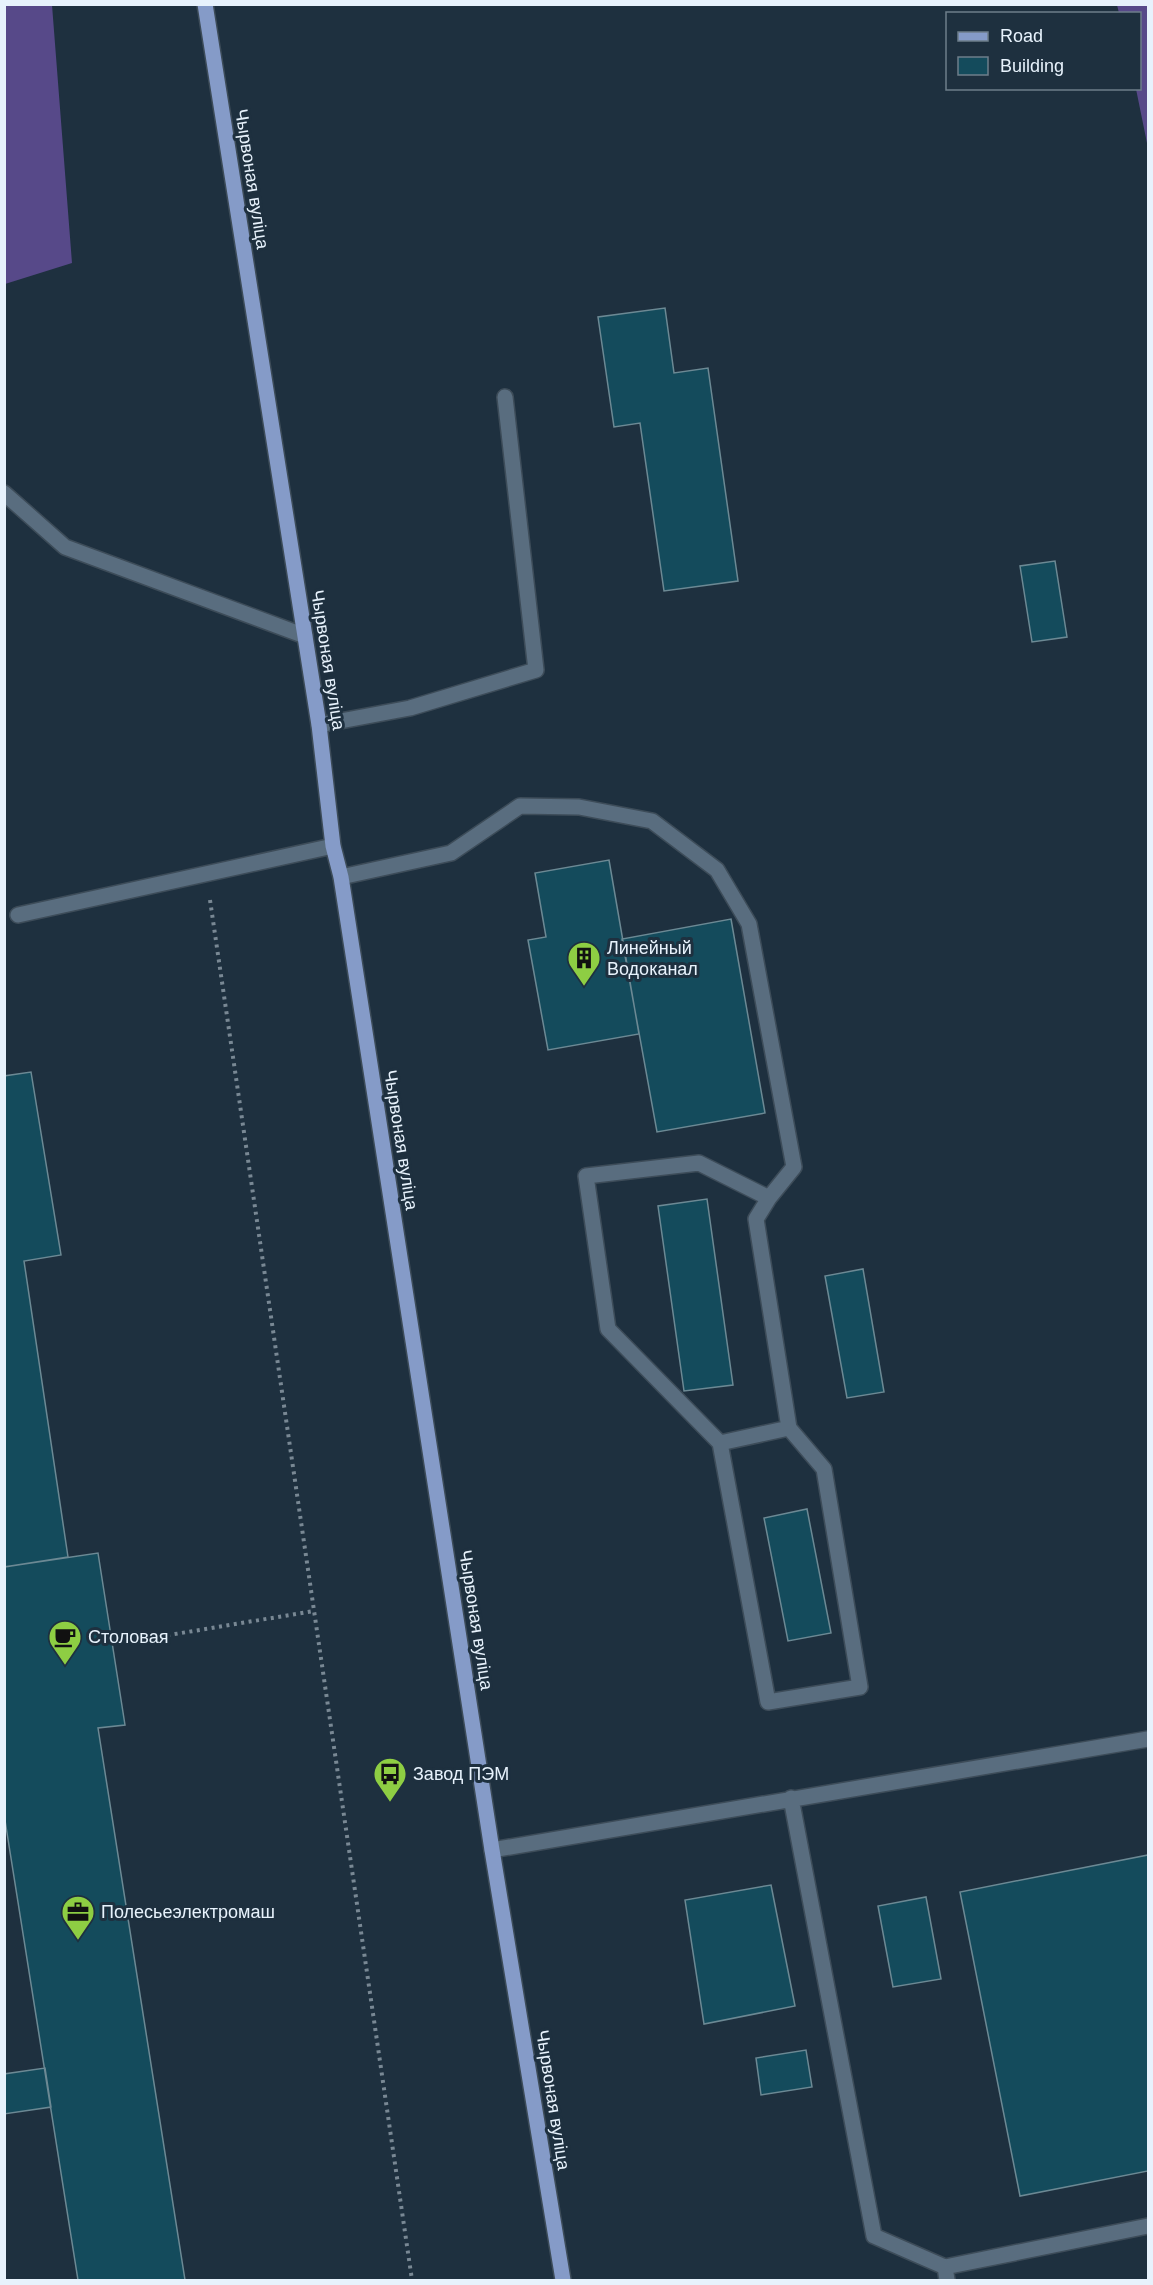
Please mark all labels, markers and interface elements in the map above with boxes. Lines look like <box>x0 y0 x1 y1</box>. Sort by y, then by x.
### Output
legend <box>946 12 1141 90</box>
text: Road <box>1000 26 1043 46</box>
text: Building <box>1000 56 1064 76</box>
street label: Чырвоная вуліца <box>231 108 273 251</box>
street label: Чырвоная вуліца <box>307 589 349 732</box>
place label: Линейный Водоканал <box>607 938 698 979</box>
building icon: Линейный Водоканал <box>566 940 602 987</box>
street label: Чырвоная вуліца <box>380 1069 422 1212</box>
street label: Чырвоная вуліца <box>455 1549 497 1692</box>
cafe icon: Столовая <box>47 1619 83 1666</box>
place label: Столовая <box>88 1627 169 1647</box>
bus stop icon: Завод ПЭМ <box>372 1756 408 1803</box>
place label: Завод ПЭМ <box>413 1764 509 1784</box>
office icon: Полесьеэлектромаш <box>60 1894 96 1941</box>
place label: Полесьеэлектромаш <box>101 1902 275 1922</box>
street label: Чырвоная вуліца <box>532 2029 574 2172</box>

